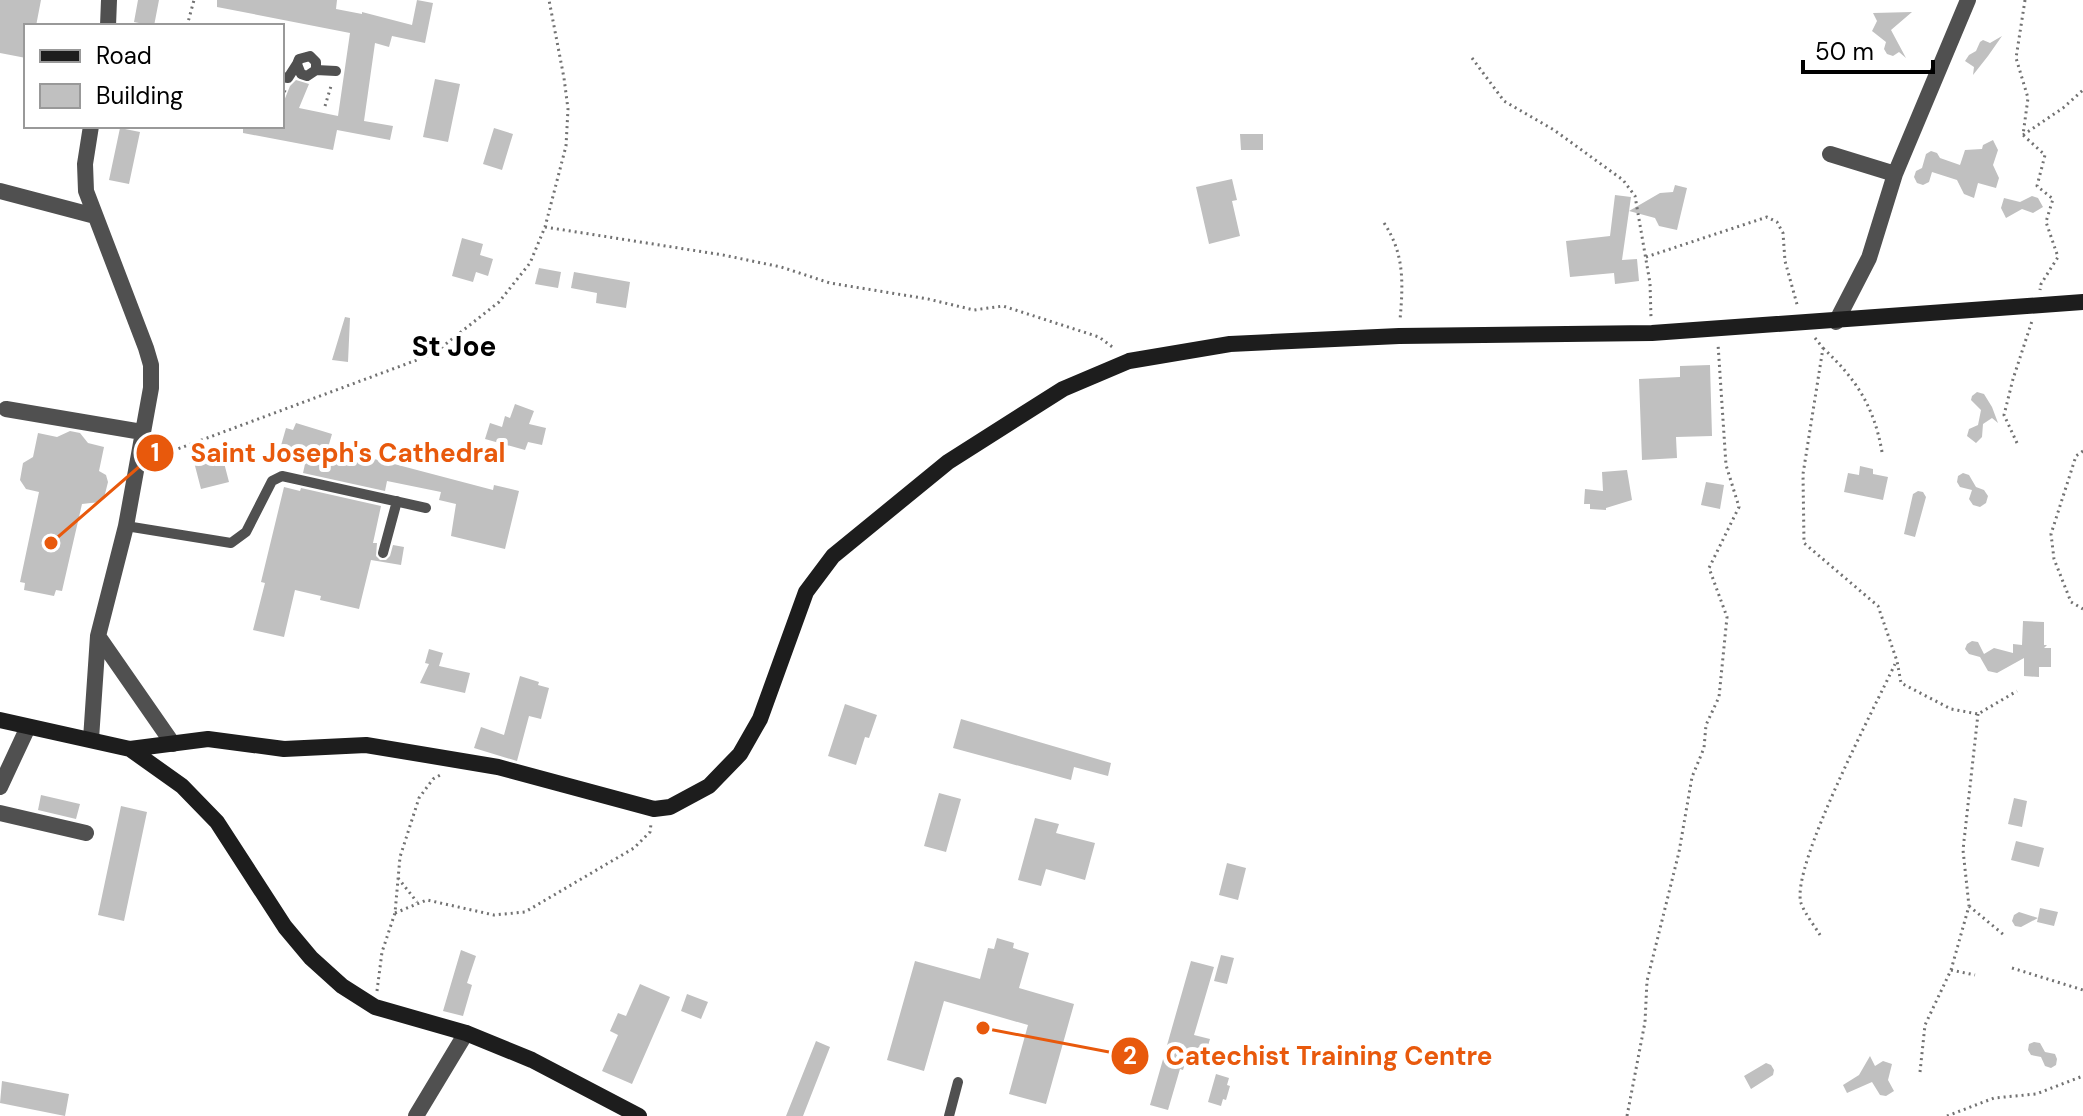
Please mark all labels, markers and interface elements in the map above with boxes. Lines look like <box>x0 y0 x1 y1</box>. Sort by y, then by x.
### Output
legend <box>24 24 284 128</box>
scale bar <box>1803 24 1933 74</box>
text: 50 m <box>1815 36 1874 67</box>
text: Road <box>96 40 152 71</box>
text: Building <box>96 80 183 111</box>
district label: St Joe <box>412 328 496 365</box>
callout: Saint Joseph's Cathedral <box>135 428 522 478</box>
text: Saint Joseph's Cathedral <box>191 436 505 470</box>
text: 1 <box>151 437 159 468</box>
callout: Catechist Training Centre <box>1110 1031 1509 1081</box>
text: Catechist Training Centre <box>1166 1039 1492 1073</box>
text: 2 <box>1123 1040 1137 1071</box>

